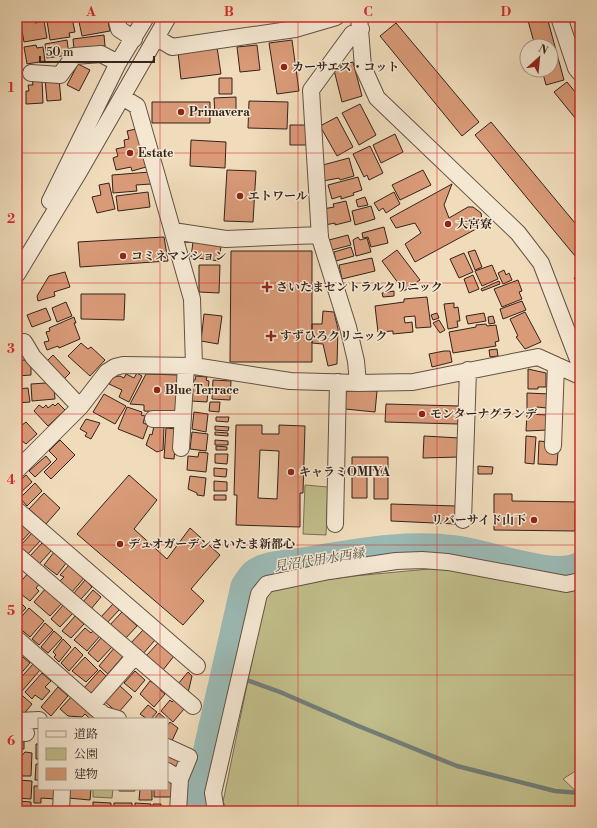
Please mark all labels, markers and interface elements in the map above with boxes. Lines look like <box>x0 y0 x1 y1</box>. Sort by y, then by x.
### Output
text: A <box>85 4 96 20</box>
text: B <box>224 4 234 20</box>
text: C <box>363 4 373 20</box>
text: D <box>501 4 511 20</box>
scale bar <box>40 38 154 64</box>
north arrow <box>519 38 559 78</box>
text: N <box>536 42 550 58</box>
text: 50 m <box>46 45 74 60</box>
place label: カーサエス・コット <box>292 60 399 75</box>
marker: カーサエス・コット <box>279 62 289 72</box>
text: 1 <box>8 80 15 96</box>
place label: Primavera <box>189 105 250 120</box>
marker: Primavera <box>176 107 186 117</box>
place label: Estate <box>138 146 174 161</box>
marker: Estate <box>125 148 135 158</box>
place label: エトワール <box>248 189 308 204</box>
marker: エトワール <box>235 191 245 201</box>
text: 2 <box>7 211 15 227</box>
place label: 大宮寮 <box>456 217 492 232</box>
marker: 大宮寮 <box>443 219 453 229</box>
place label: コミネマンション <box>131 249 226 264</box>
marker: コミネマンション <box>118 251 128 261</box>
place label: さいたまセントラルクリニック <box>276 280 443 295</box>
marker: さいたまセントラルクリニック <box>261 281 273 293</box>
place label: すずひろクリニック <box>280 329 387 344</box>
marker: すずひろクリニック <box>265 330 277 342</box>
text: 3 <box>7 341 15 357</box>
place label: Blue Terrace <box>165 383 240 398</box>
marker: Blue Terrace <box>152 385 162 395</box>
place label: モンターナグランデ <box>430 407 537 422</box>
marker: モンターナグランデ <box>417 409 427 419</box>
place label: キャラミOMIYA <box>299 465 390 480</box>
marker: キャラミOMIYA <box>286 467 296 477</box>
text: 4 <box>7 472 16 488</box>
place label: リバーサイド山下 <box>431 513 526 528</box>
marker: リバーサイド山下 <box>529 515 539 525</box>
place label: デュオガーデンさいたま新都心 <box>128 537 295 552</box>
marker: デュオガーデンさいたま新都心 <box>115 539 125 549</box>
water label: 見沼代用水西縁 <box>273 545 367 575</box>
text: 5 <box>7 603 15 619</box>
legend <box>38 718 168 790</box>
text: 道路 <box>74 727 98 742</box>
text: 6 <box>7 733 15 749</box>
text: 公園 <box>74 747 98 762</box>
text: 建物 <box>74 767 98 782</box>

